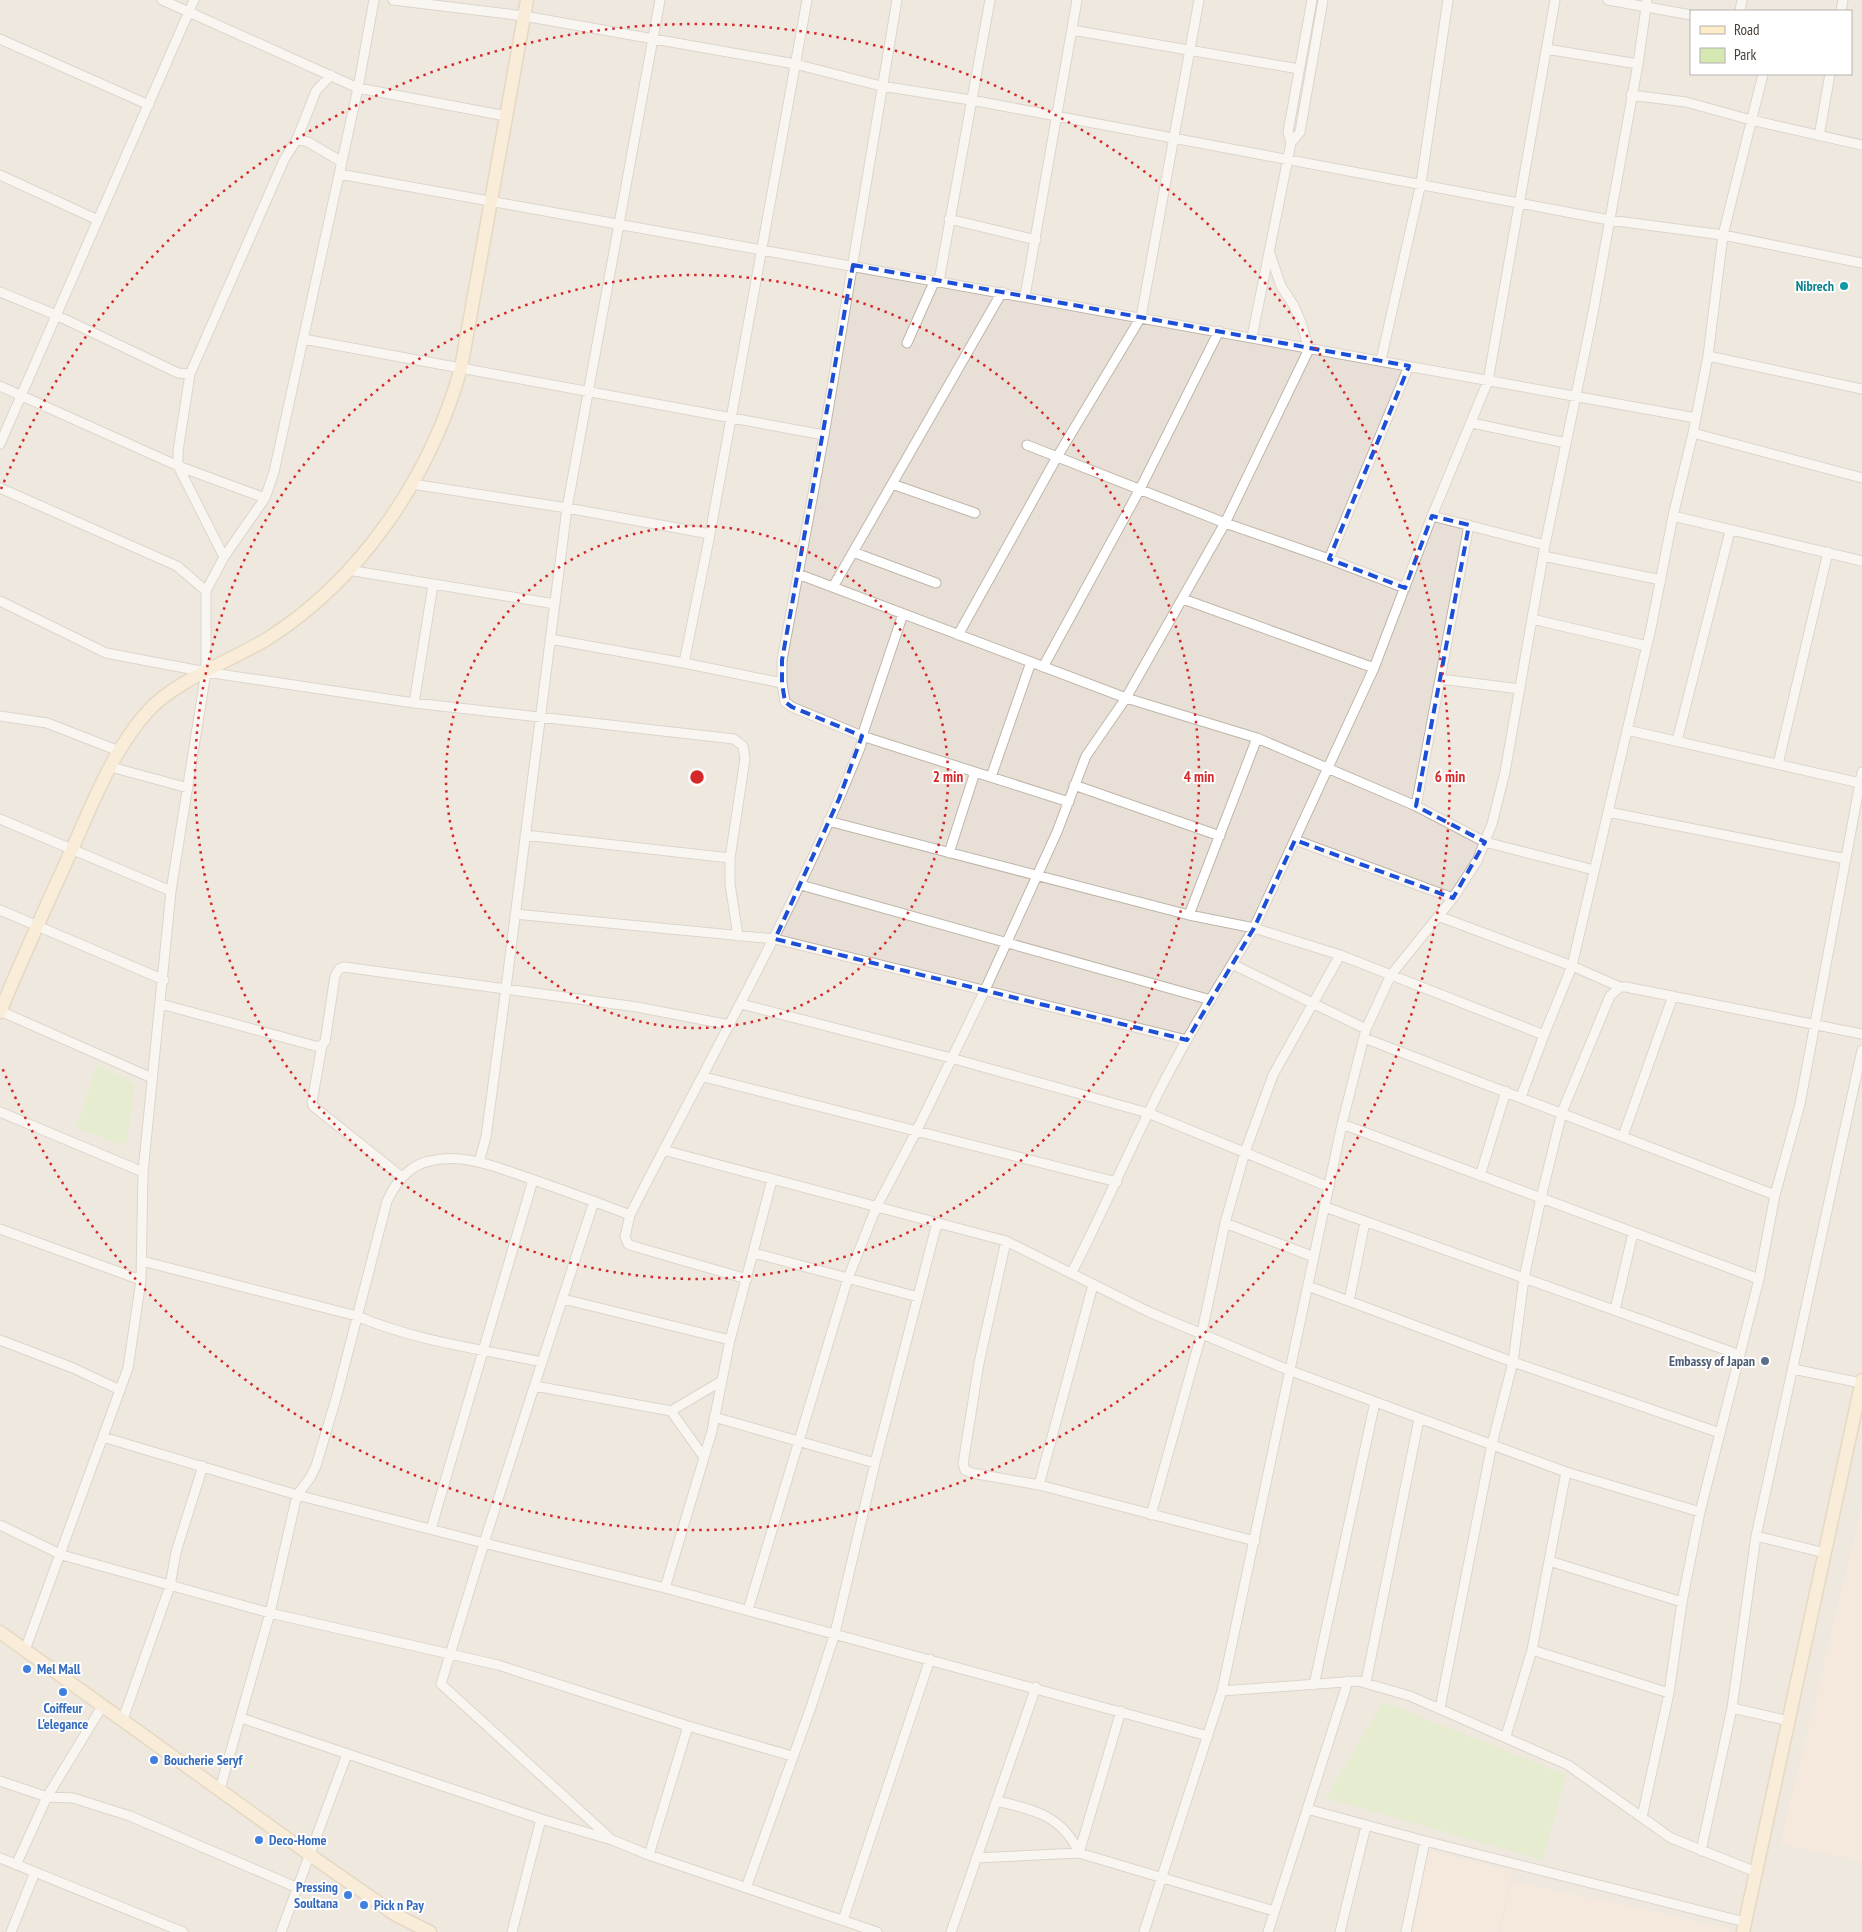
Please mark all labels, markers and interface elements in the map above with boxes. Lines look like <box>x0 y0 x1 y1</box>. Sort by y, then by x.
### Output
legend <box>1690 10 1852 75</box>
text: Road <box>1734 20 1760 39</box>
text: Park <box>1734 45 1756 64</box>
place label: Nibrech <box>1796 277 1834 295</box>
marker: Nibrech <box>1838 280 1850 292</box>
text: 2 min <box>933 767 963 786</box>
text: 4 min <box>1184 767 1214 786</box>
text: 6 min <box>1435 767 1465 786</box>
centre of rings <box>688 768 706 786</box>
place label: Embassy of Japan <box>1669 1352 1755 1370</box>
marker: Embassy of Japan <box>1759 1355 1771 1367</box>
place label: Mel Mall <box>37 1660 81 1678</box>
marker: Mel Mall <box>21 1663 33 1675</box>
marker: Coiffeur L'elegance <box>57 1686 69 1698</box>
place label: Coiffeur L'elegance <box>38 1699 88 1733</box>
place label: Boucherie Seryf <box>164 1751 243 1769</box>
marker: Boucherie Seryf <box>148 1754 160 1766</box>
place label: Deco-Home <box>269 1831 327 1849</box>
marker: Deco-Home <box>253 1834 265 1846</box>
place label: Pressing Soultana <box>294 1878 338 1912</box>
marker: Pressing Soultana <box>342 1889 354 1901</box>
place label: Pick n Pay <box>374 1896 424 1914</box>
marker: Pick n Pay <box>358 1899 370 1911</box>

